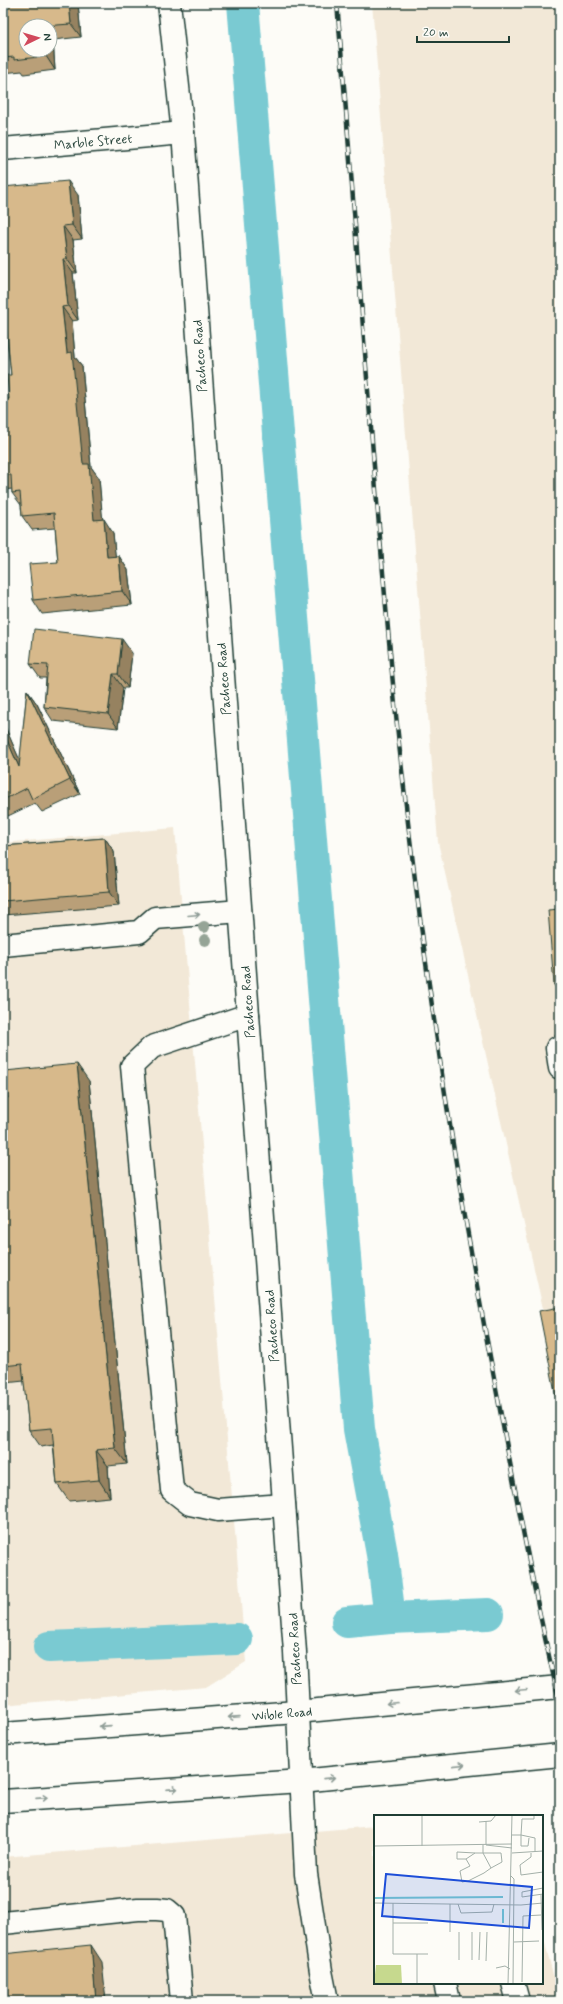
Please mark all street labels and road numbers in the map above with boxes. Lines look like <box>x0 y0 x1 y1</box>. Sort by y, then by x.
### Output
street label: Marble Street <box>53 131 133 154</box>
street label: Pacheco Road <box>189 319 212 393</box>
street label: Pacheco Road <box>213 642 236 716</box>
street label: Pacheco Road <box>237 965 260 1039</box>
street label: Pacheco Road <box>261 1289 284 1363</box>
street label: Pacheco Road <box>285 1612 306 1686</box>
street label: Wible Road <box>251 1703 313 1726</box>

